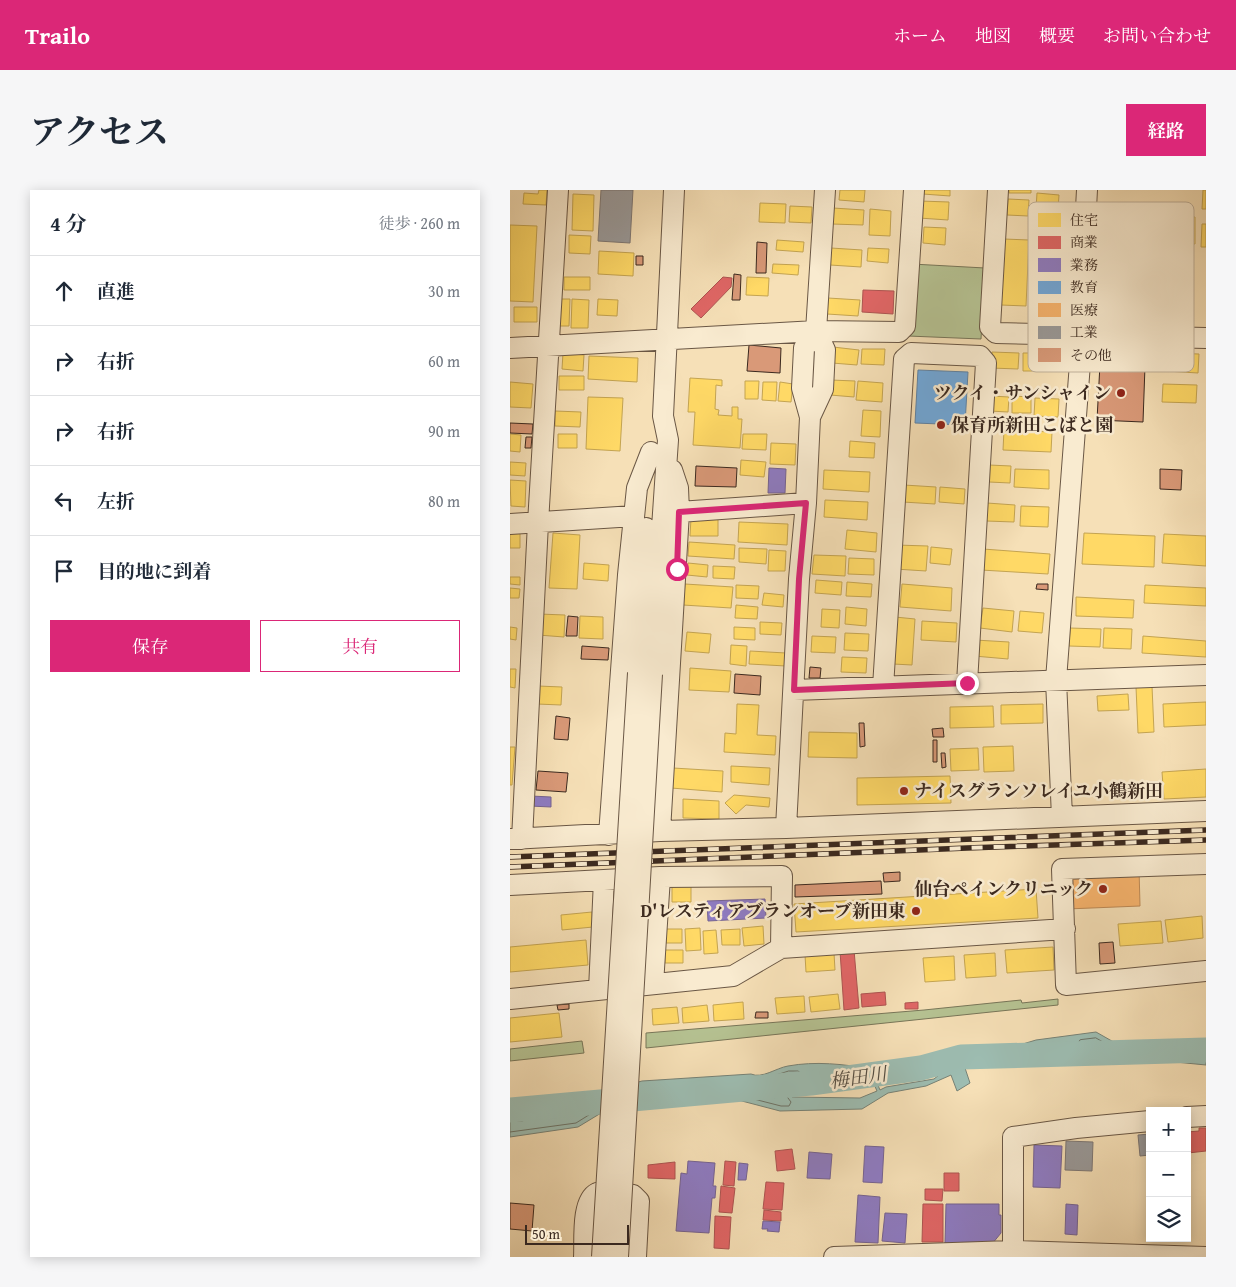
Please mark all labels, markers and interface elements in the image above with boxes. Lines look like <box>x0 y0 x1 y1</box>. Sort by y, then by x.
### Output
text: Trailo <box>25 18 90 53</box>
text: ホーム <box>893 22 947 49</box>
text: 地図 <box>975 22 1011 49</box>
text: 概要 <box>1039 22 1075 49</box>
text: お問い合わせ <box>1103 22 1211 49</box>
button: 経路 <box>1126 104 1206 156</box>
text: アクセス <box>30 106 169 157</box>
legend <box>1028 202 1194 372</box>
text: 4 分 <box>50 208 87 239</box>
text: 住宅 <box>1070 210 1098 230</box>
text: 徒歩 · 260 m <box>379 211 460 235</box>
text: 商業 <box>1070 232 1098 252</box>
text: 業務 <box>1070 255 1098 275</box>
icon: ahead <box>50 277 78 305</box>
text: 直進 <box>97 277 135 305</box>
text: 教育 <box>1070 277 1098 297</box>
text: 30 m <box>428 279 460 303</box>
text: 医療 <box>1070 300 1098 320</box>
text: 工業 <box>1070 322 1098 342</box>
text: その他 <box>1070 345 1112 365</box>
icon: right <box>50 347 78 375</box>
text: 右折 <box>97 347 135 375</box>
text: 60 m <box>428 349 460 373</box>
place label: ツクイ・サンシャイン <box>934 379 1111 406</box>
marker: ツクイ・サンシャイン <box>1115 387 1127 399</box>
place label: 保育所新田こばと園 <box>951 411 1113 438</box>
icon: right <box>50 417 78 445</box>
text: 右折 <box>97 417 135 445</box>
text: 90 m <box>428 419 460 443</box>
marker: 保育所新田こばと園 <box>935 419 947 431</box>
icon: left <box>50 487 78 515</box>
text: 左折 <box>97 487 135 515</box>
text: 80 m <box>428 489 460 513</box>
icon: arrive <box>50 557 78 585</box>
text: 目的地に到着 <box>97 557 211 585</box>
route start <box>666 558 689 581</box>
button: 保存 <box>50 620 250 672</box>
button: 共有 <box>260 620 460 672</box>
route end <box>956 672 979 695</box>
place label: ナイスグランソレイユ小鶴新田 <box>914 777 1163 804</box>
marker: ナイスグランソレイユ小鶴新田 <box>898 785 910 797</box>
place label: 仙台ペインクリニック <box>914 875 1093 902</box>
marker: 仙台ペインクリニック <box>1097 883 1109 895</box>
place label: D'レスティアブランオーブ新田東 <box>640 897 906 924</box>
marker: D'レスティアブランオーブ新田東 <box>910 905 922 917</box>
water label: 梅田川 <box>828 1059 890 1095</box>
map controls <box>1146 1107 1191 1242</box>
button: + <box>1146 1107 1191 1152</box>
button: − <box>1146 1152 1191 1197</box>
button: layers <box>1146 1197 1191 1242</box>
scale bar <box>525 1222 629 1245</box>
text: 50 m <box>532 1224 560 1244</box>

